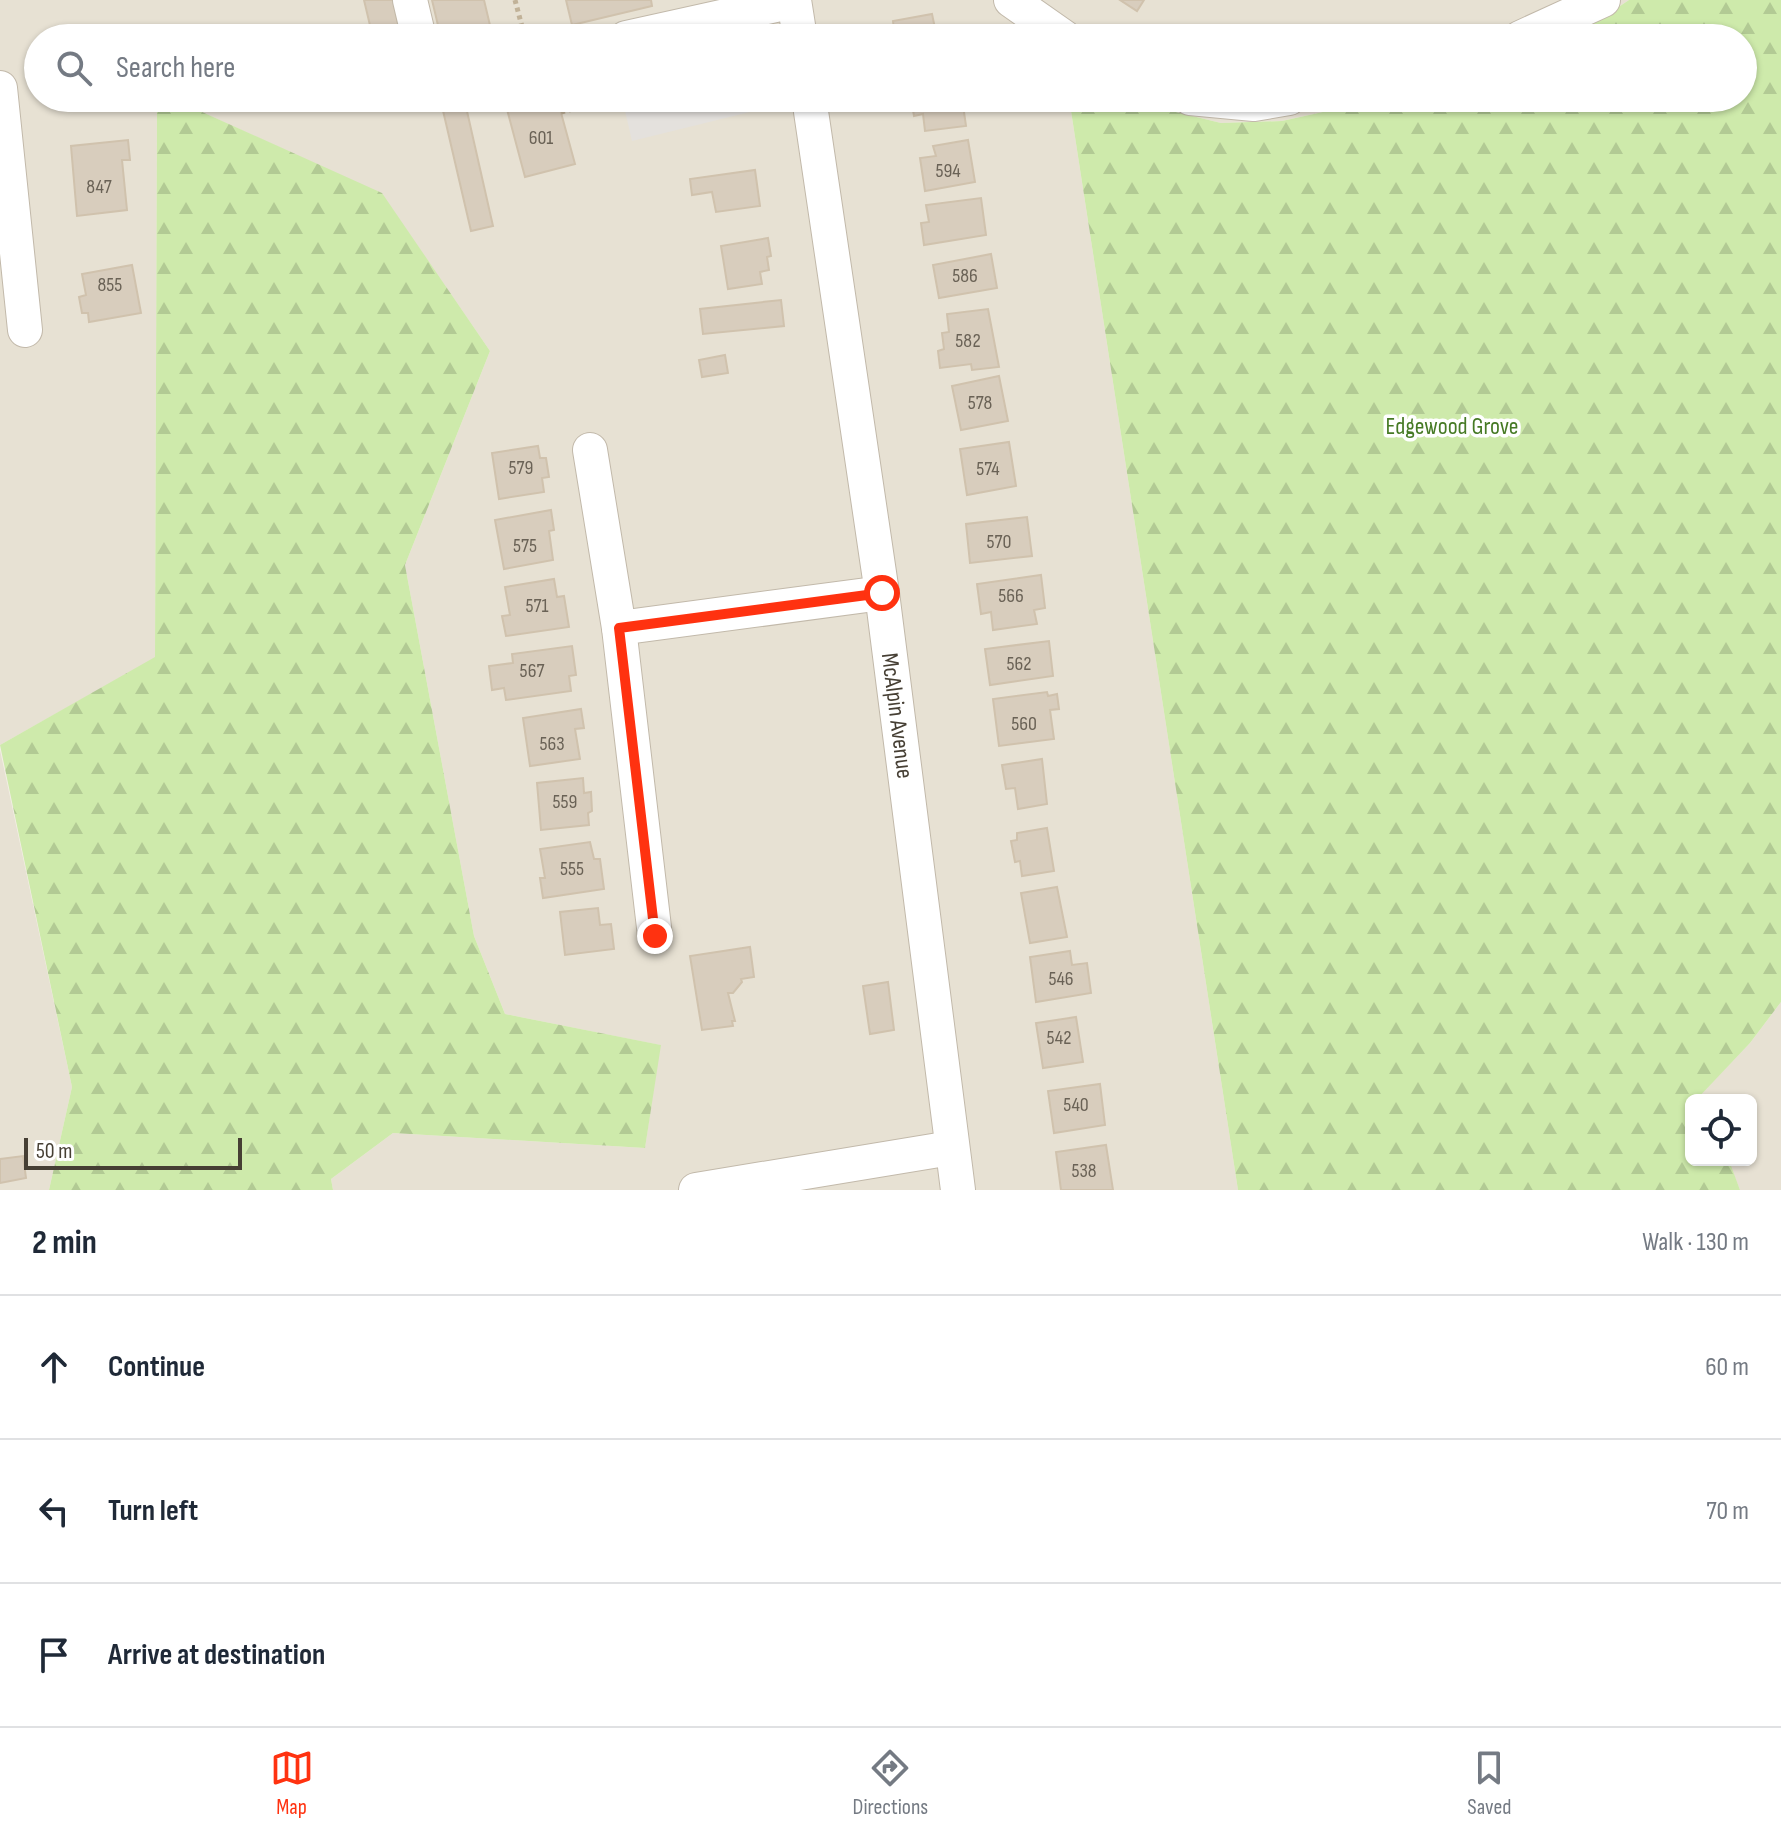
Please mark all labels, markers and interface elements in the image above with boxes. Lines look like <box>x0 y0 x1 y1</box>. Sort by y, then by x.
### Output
search box <box>24 24 1757 112</box>
icon: search <box>52 46 96 90</box>
text: Search here <box>116 50 235 86</box>
house number: 601 <box>529 126 553 150</box>
house number: 594 <box>935 159 961 183</box>
house number: 847 <box>86 175 112 199</box>
house number: 586 <box>952 264 978 288</box>
house number: 855 <box>98 273 122 297</box>
house number: 582 <box>955 329 981 353</box>
house number: 578 <box>968 391 992 415</box>
park label: Edgewood Grove <box>1386 412 1518 441</box>
house number: 579 <box>509 456 533 480</box>
house number: 574 <box>976 457 1000 481</box>
house number: 570 <box>987 530 1011 554</box>
house number: 575 <box>513 534 537 558</box>
route start <box>864 575 900 611</box>
house number: 566 <box>998 584 1024 608</box>
house number: 571 <box>525 594 549 618</box>
street label: McAlpin Avenue <box>875 651 920 780</box>
house number: 562 <box>1006 652 1032 676</box>
house number: 567 <box>520 659 544 683</box>
house number: 560 <box>1011 712 1037 736</box>
house number: 563 <box>539 732 565 756</box>
house number: 559 <box>553 790 577 814</box>
house number: 555 <box>560 857 584 881</box>
route end <box>637 918 673 954</box>
house number: 546 <box>1048 967 1074 991</box>
house number: 542 <box>1047 1026 1071 1050</box>
house number: 540 <box>1063 1093 1089 1117</box>
map controls <box>1685 1094 1757 1166</box>
button: locate <box>1685 1094 1757 1166</box>
scale bar <box>24 1134 242 1170</box>
text: 50 m <box>36 1138 72 1165</box>
house number: 538 <box>1071 1159 1097 1183</box>
text: 2 min <box>32 1222 97 1263</box>
text: Walk · 130 m <box>1642 1227 1749 1258</box>
icon: ahead <box>32 1345 76 1389</box>
text: Continue <box>108 1349 205 1385</box>
text: 60 m <box>1705 1352 1749 1383</box>
icon: left <box>32 1489 76 1533</box>
text: Turn left <box>108 1493 198 1529</box>
text: 70 m <box>1706 1496 1749 1527</box>
icon: arrive <box>32 1633 76 1677</box>
text: Arrive at destination <box>108 1637 325 1673</box>
tab: Map <box>270 1746 314 1821</box>
tab: Directions <box>853 1746 928 1821</box>
tab: Saved <box>1467 1746 1511 1821</box>

